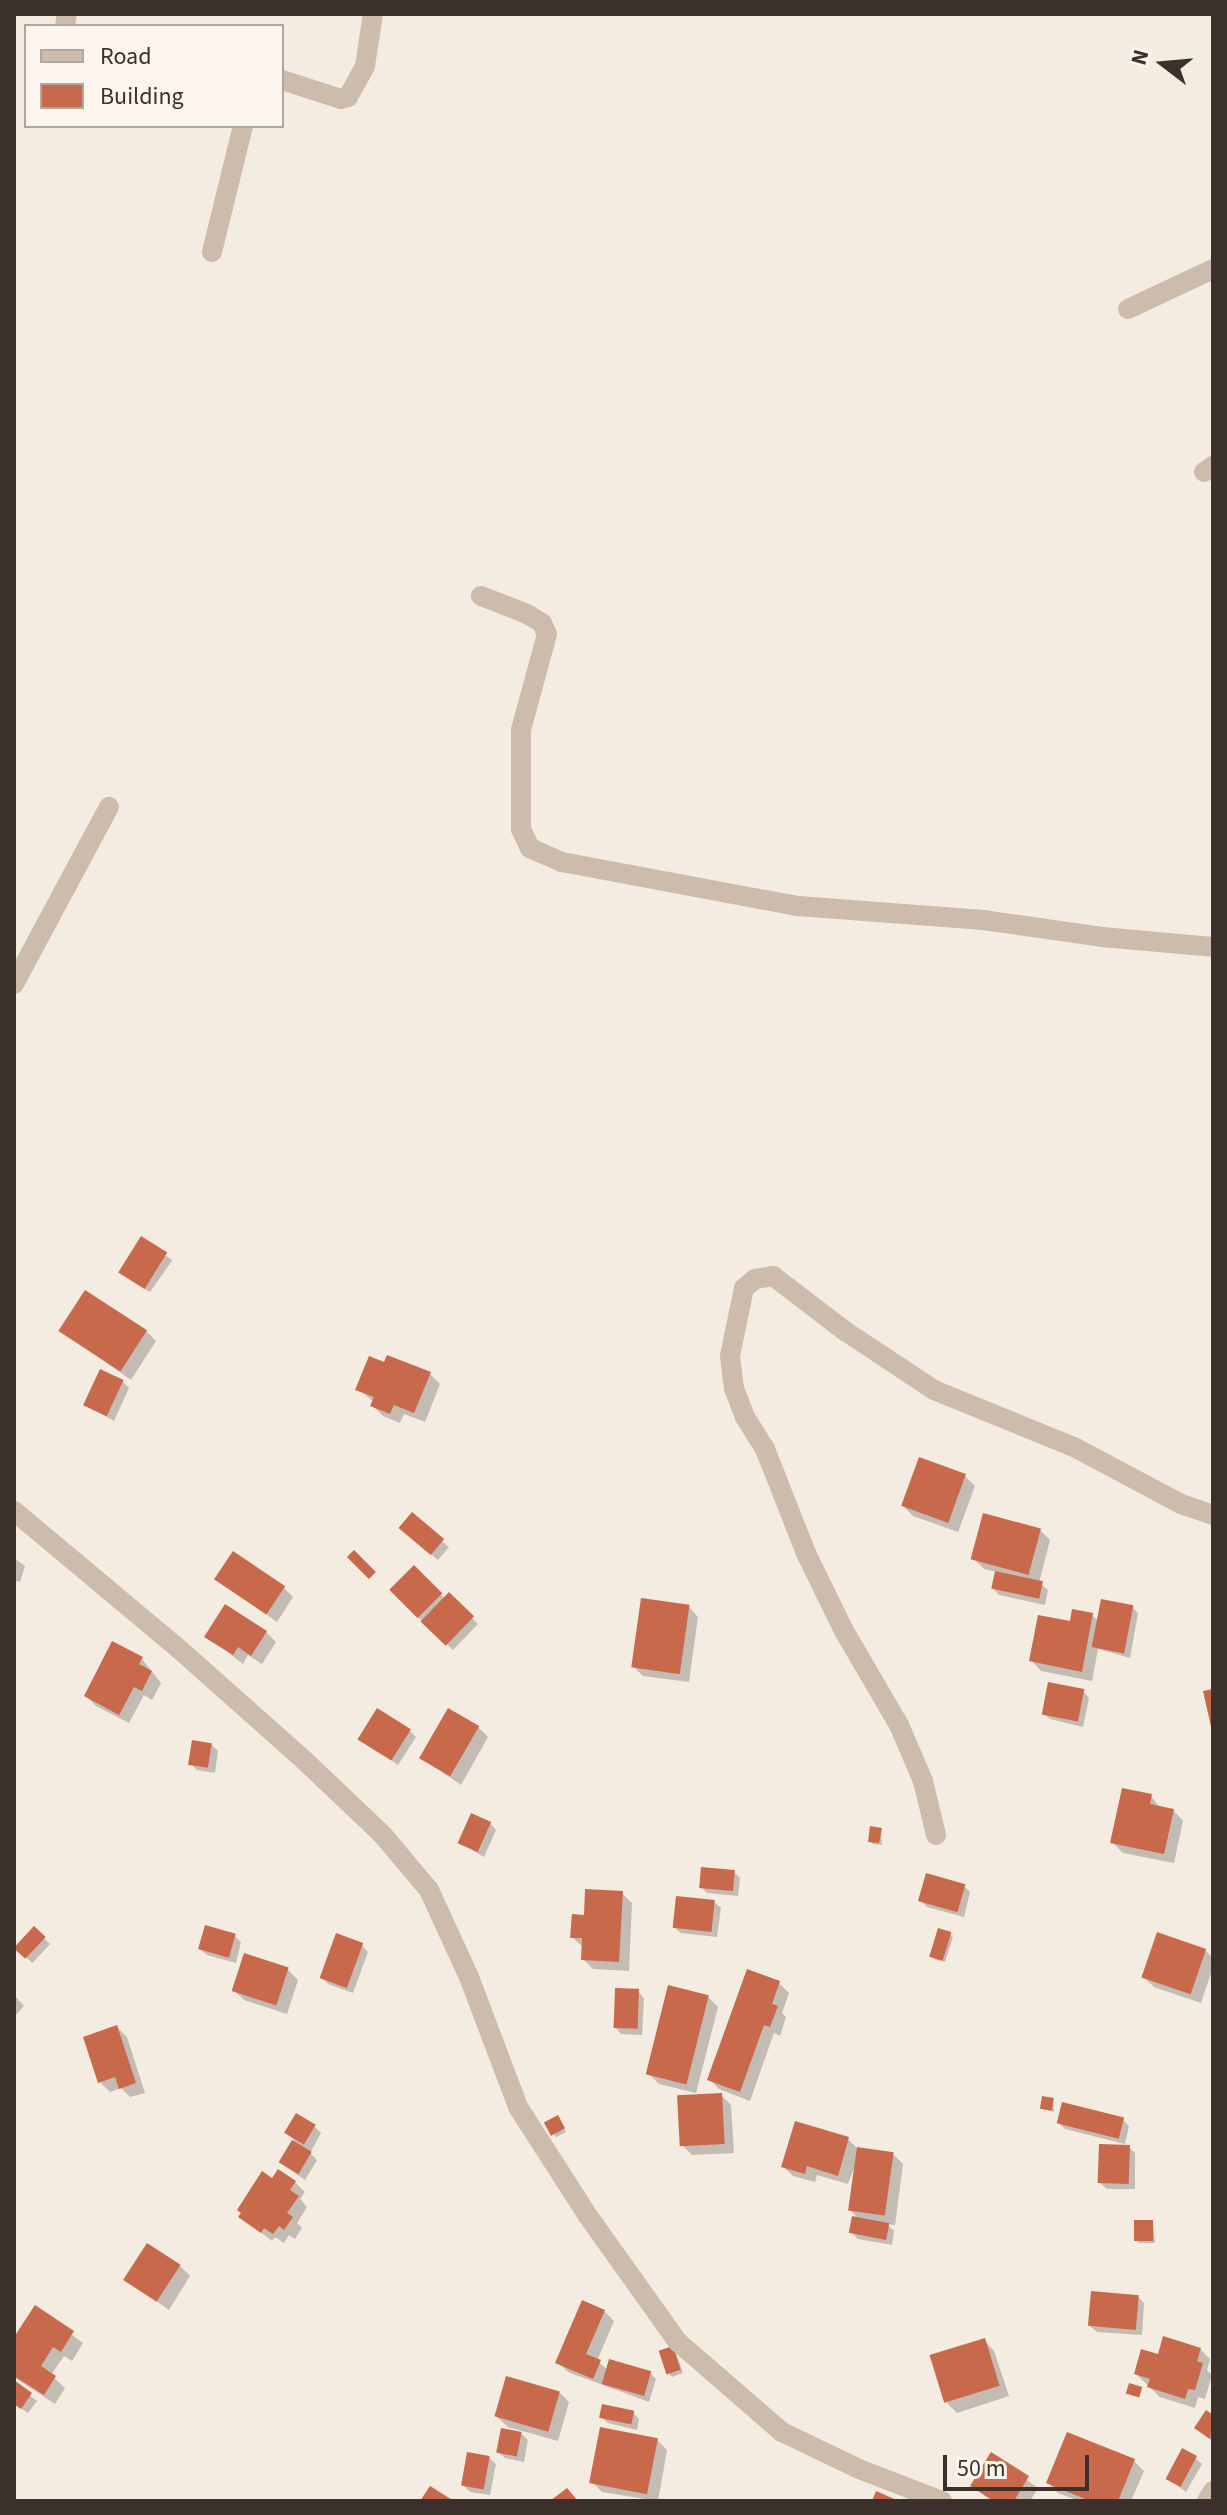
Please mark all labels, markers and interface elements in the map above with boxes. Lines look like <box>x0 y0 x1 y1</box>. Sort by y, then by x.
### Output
legend <box>24 24 284 128</box>
north arrow <box>1123 24 1203 104</box>
text: Road <box>100 39 152 74</box>
text: N <box>1123 46 1157 69</box>
text: Building <box>100 79 184 114</box>
scale bar <box>947 2439 1093 2489</box>
text: 50 m <box>957 2451 1006 2486</box>

